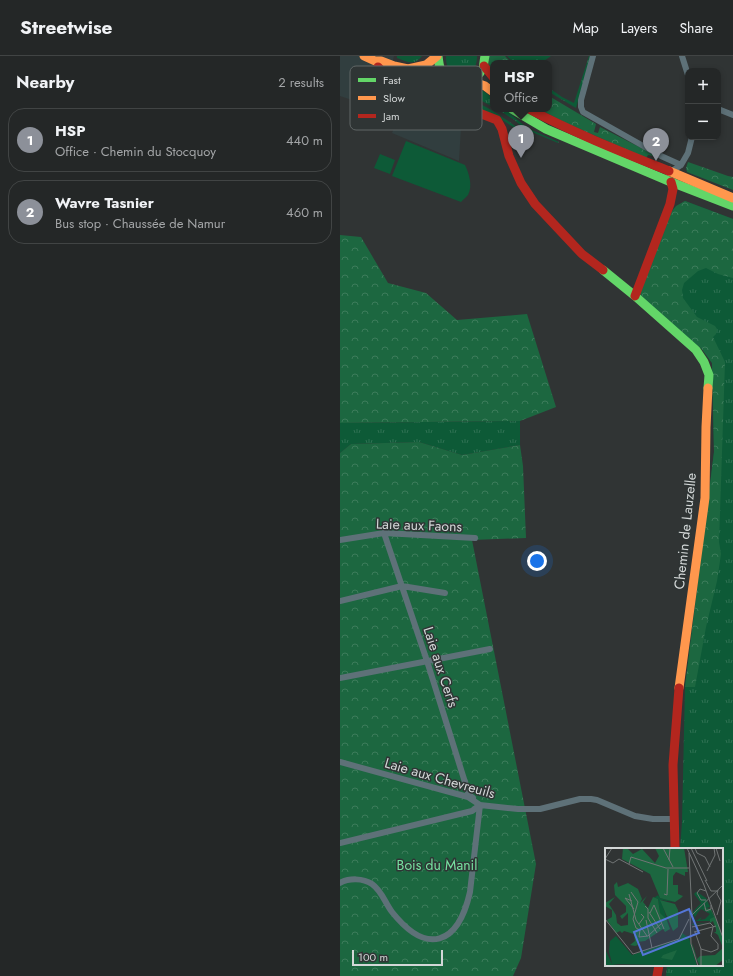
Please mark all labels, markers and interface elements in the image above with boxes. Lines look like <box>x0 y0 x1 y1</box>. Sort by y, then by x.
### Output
text: Streetwise <box>20 14 113 41</box>
text: Map <box>573 18 599 38</box>
text: Layers <box>621 18 657 38</box>
text: Share <box>679 18 713 38</box>
popup <box>490 60 552 112</box>
legend <box>350 66 482 130</box>
text: HSP <box>504 66 535 88</box>
map controls <box>685 68 721 140</box>
button: + <box>685 68 721 104</box>
text: Nearby <box>16 70 74 94</box>
text: Fast <box>383 72 401 88</box>
text: 2 results <box>278 73 324 92</box>
text: Office <box>504 88 538 107</box>
text: Slow <box>383 90 405 106</box>
button: − <box>685 104 721 140</box>
text: Jam <box>381 108 400 124</box>
text: HSP <box>55 120 86 142</box>
pin: 1 <box>508 125 534 158</box>
pin: 2 <box>643 128 669 161</box>
text: 1 <box>27 131 33 150</box>
text: 440 m <box>286 131 323 150</box>
text: Office · Chemin du Stocquoy <box>55 142 216 161</box>
text: Wavre Tasnier <box>55 192 154 214</box>
text: 2 <box>26 203 34 222</box>
text: 460 m <box>286 203 323 222</box>
text: Bus stop · Chaussée de Namur <box>55 214 225 233</box>
street label: Chemin de Lauzelle <box>669 472 701 590</box>
street label: Laie aux Faons <box>376 514 463 537</box>
your location <box>527 551 547 571</box>
street label: Laie aux Cerfs <box>419 624 464 710</box>
street label: Laie aux Chevreuils <box>382 753 498 803</box>
inset map <box>605 848 723 966</box>
park label: Bois du Manil <box>397 855 477 875</box>
scale bar <box>352 948 443 967</box>
text: 100 m <box>358 949 388 965</box>

